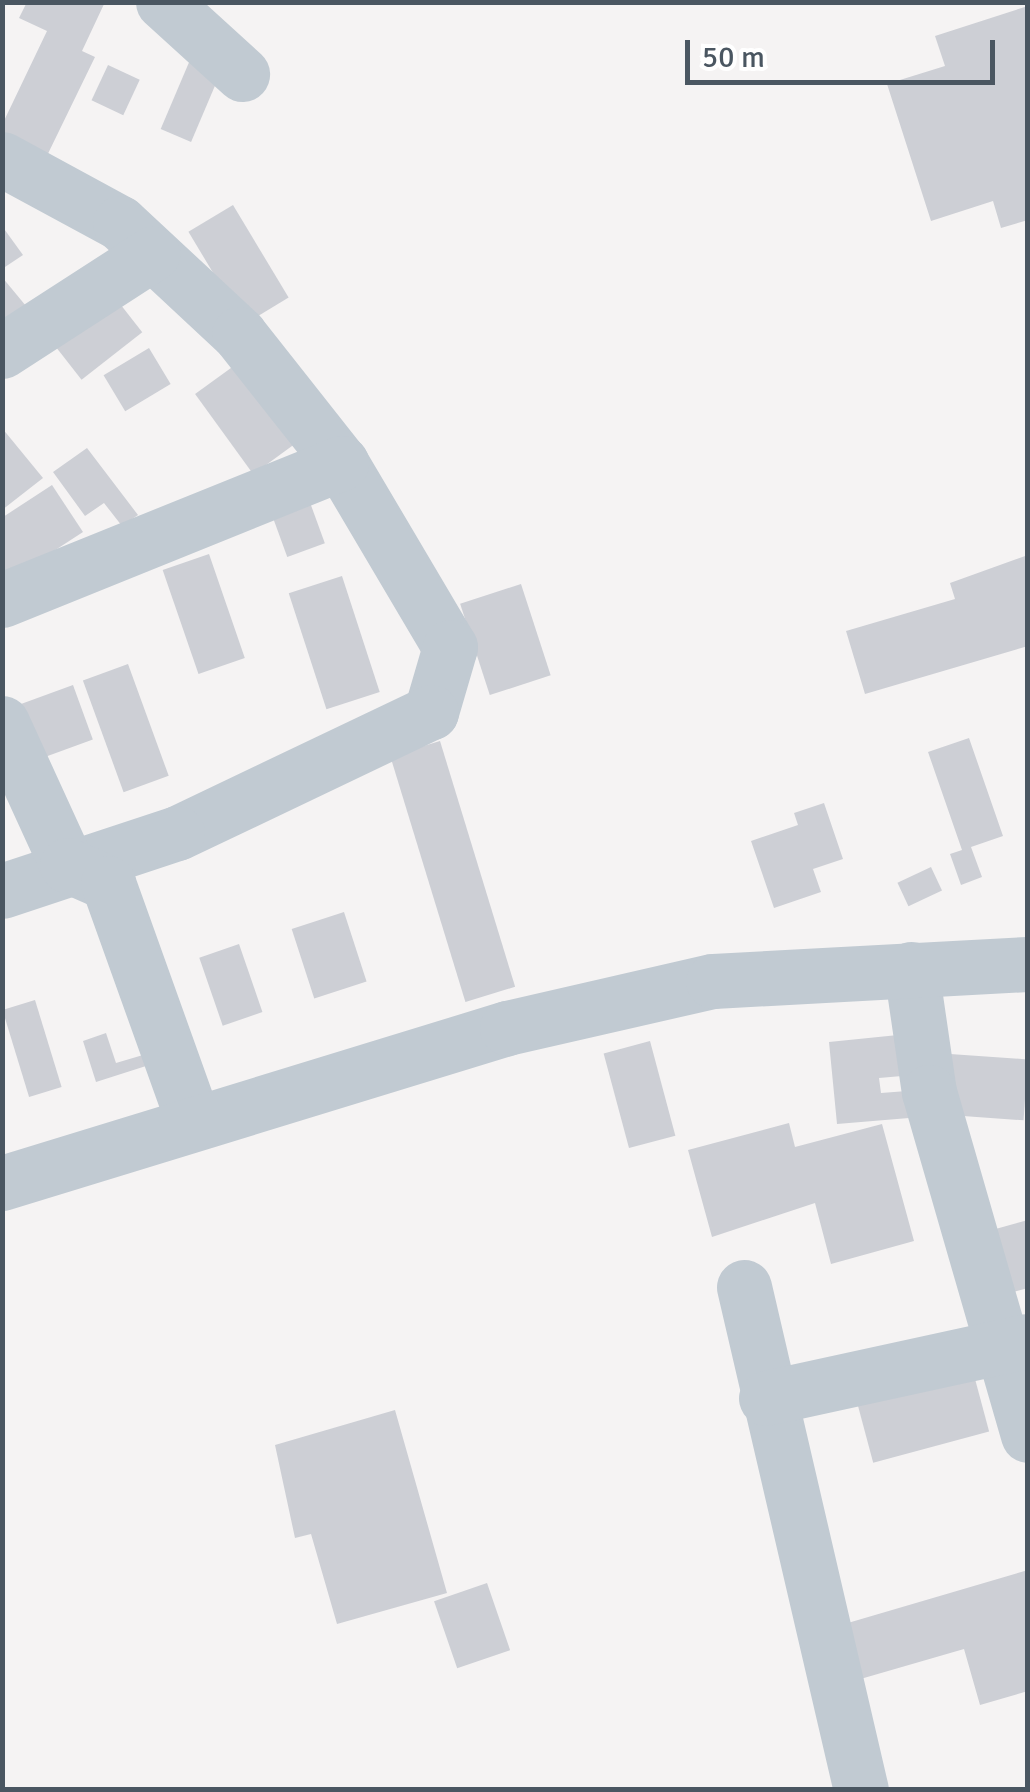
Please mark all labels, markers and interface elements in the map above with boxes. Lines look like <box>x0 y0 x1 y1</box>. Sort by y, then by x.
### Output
scale bar <box>690 20 1000 82</box>
text: 50 m <box>702 39 765 76</box>

